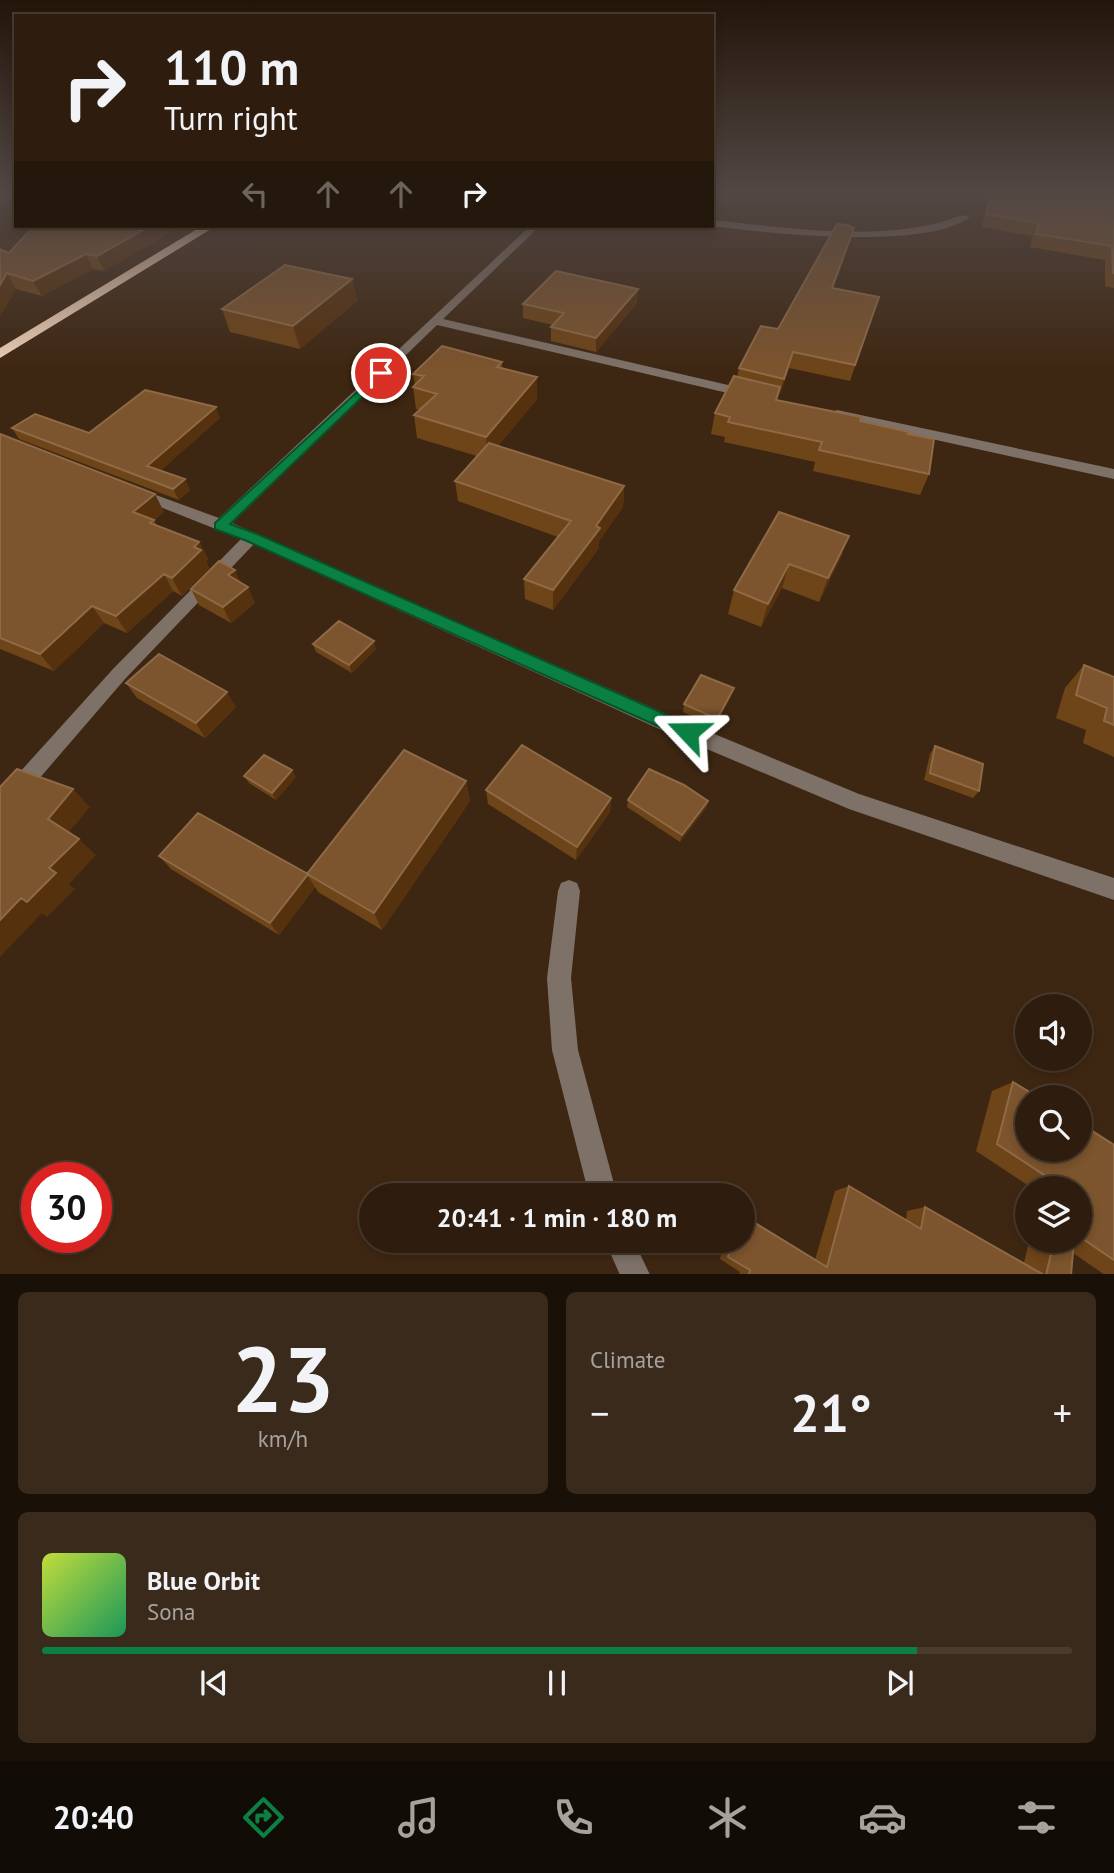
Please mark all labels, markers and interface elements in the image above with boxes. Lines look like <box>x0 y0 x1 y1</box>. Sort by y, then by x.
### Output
text: 110 m <box>164 35 299 99</box>
icon: right <box>49 42 140 133</box>
text: Turn right <box>164 97 298 139</box>
icon: left <box>236 175 274 213</box>
icon: ahead <box>309 175 347 213</box>
icon: ahead <box>382 175 420 213</box>
icon: right <box>455 175 493 213</box>
pin <box>351 343 411 403</box>
icon: arrive <box>362 354 400 392</box>
position arrow <box>651 695 725 769</box>
map controls <box>1015 994 1092 1253</box>
button: sound <box>1015 994 1092 1071</box>
button: search <box>1015 1085 1092 1162</box>
speed limit sign: 30 <box>21 1162 112 1253</box>
button: layers <box>1015 1176 1092 1253</box>
text: 20:41 · 1 min · 180 m <box>437 1201 677 1234</box>
text: 23 <box>231 1319 335 1437</box>
text: Climate <box>590 1345 665 1374</box>
text: 21° <box>790 1379 872 1446</box>
text: − <box>590 1388 609 1437</box>
text: + <box>1053 1388 1072 1437</box>
text: km/h <box>258 1424 308 1453</box>
text: Blue Orbit <box>147 1564 260 1597</box>
text: Sona <box>147 1597 196 1626</box>
icon: previous <box>195 1664 233 1702</box>
icon: pause <box>538 1664 576 1702</box>
icon: next <box>881 1664 919 1702</box>
icon: directions <box>239 1793 288 1842</box>
icon: music <box>394 1793 443 1842</box>
icon: phone <box>549 1793 598 1842</box>
icon: climate <box>703 1793 752 1842</box>
icon: car <box>858 1793 907 1842</box>
icon: filters <box>1012 1793 1061 1842</box>
text: 20:40 <box>53 1796 134 1838</box>

